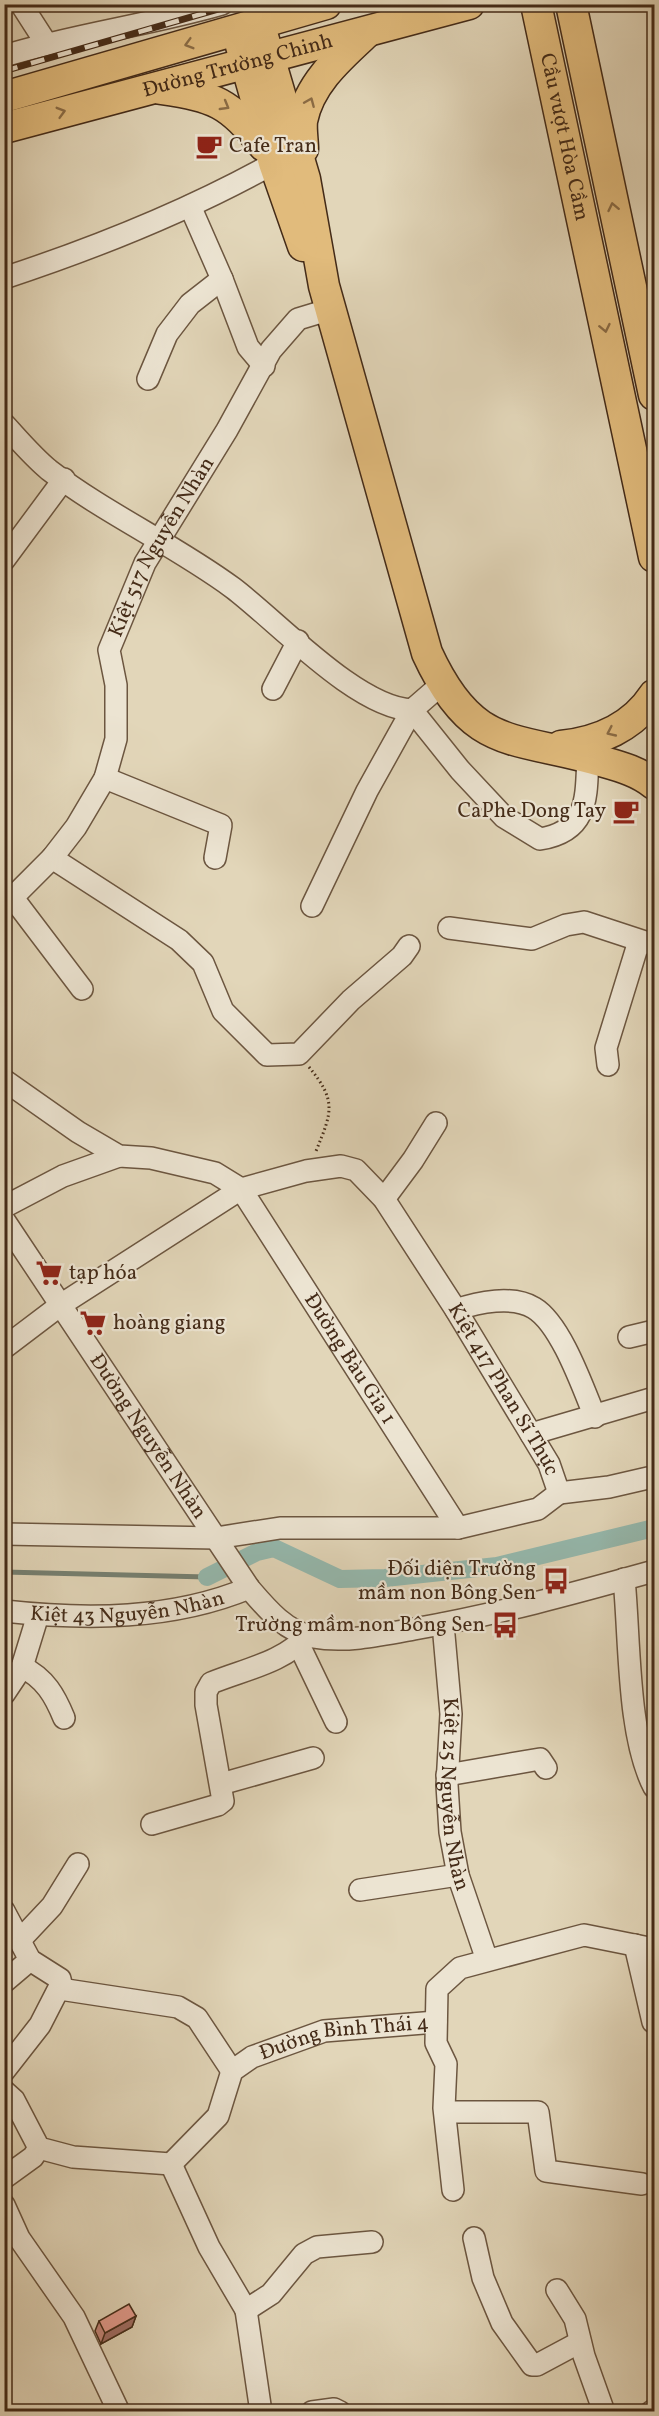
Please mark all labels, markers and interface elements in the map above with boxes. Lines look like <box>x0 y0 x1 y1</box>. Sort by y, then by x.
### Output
street label: Đường Trường Chinh <box>140 26 336 105</box>
one-way arrow <box>184 37 195 49</box>
street label: Cầu vượt Hòa Cầm <box>532 50 596 224</box>
one-way arrow <box>303 97 315 108</box>
one-way arrow <box>219 99 230 111</box>
one-way arrow <box>55 107 66 119</box>
cafe icon: Cafe Tran <box>194 131 224 161</box>
place label: Cafe Tran <box>229 132 317 161</box>
one-way arrow <box>608 202 621 212</box>
one-way arrow <box>598 322 611 332</box>
street label: Kiệt 517 Nguyễn Nhàn <box>101 451 222 642</box>
one-way arrow <box>606 725 617 737</box>
cafe icon: CaPhe Dong Tay <box>611 796 641 826</box>
place label: CaPhe Dong Tay <box>457 797 607 826</box>
supermarket icon: tạp hóa <box>34 1258 64 1288</box>
place label: tạp hóa <box>69 1259 137 1288</box>
street label: Đường Bàu Gia 1 <box>297 1287 403 1430</box>
street label: Kiệt 417 Phan Sĩ Thực <box>441 1297 566 1479</box>
supermarket icon: hoàng giang <box>78 1308 108 1338</box>
place label: hoàng giang <box>113 1309 225 1338</box>
street label: Đường Nguyễn Nhàn <box>82 1348 214 1525</box>
place label: Đối diện Trường mầm non Bông Sen <box>358 1555 536 1608</box>
bus stop icon: Đối diện Trường mầm non Bông Sen <box>541 1566 571 1596</box>
street label: Kiệt 43 Nguyễn Nhàn <box>29 1583 228 1631</box>
bus stop icon: Trường mầm non Bông Sen <box>490 1610 520 1640</box>
place label: Trường mầm non Bông Sen <box>235 1611 485 1640</box>
street label: Kiệt 25 Nguyễn Nhàn <box>432 1696 477 1895</box>
street label: Đường Bình Thái 4 <box>255 2008 430 2068</box>

